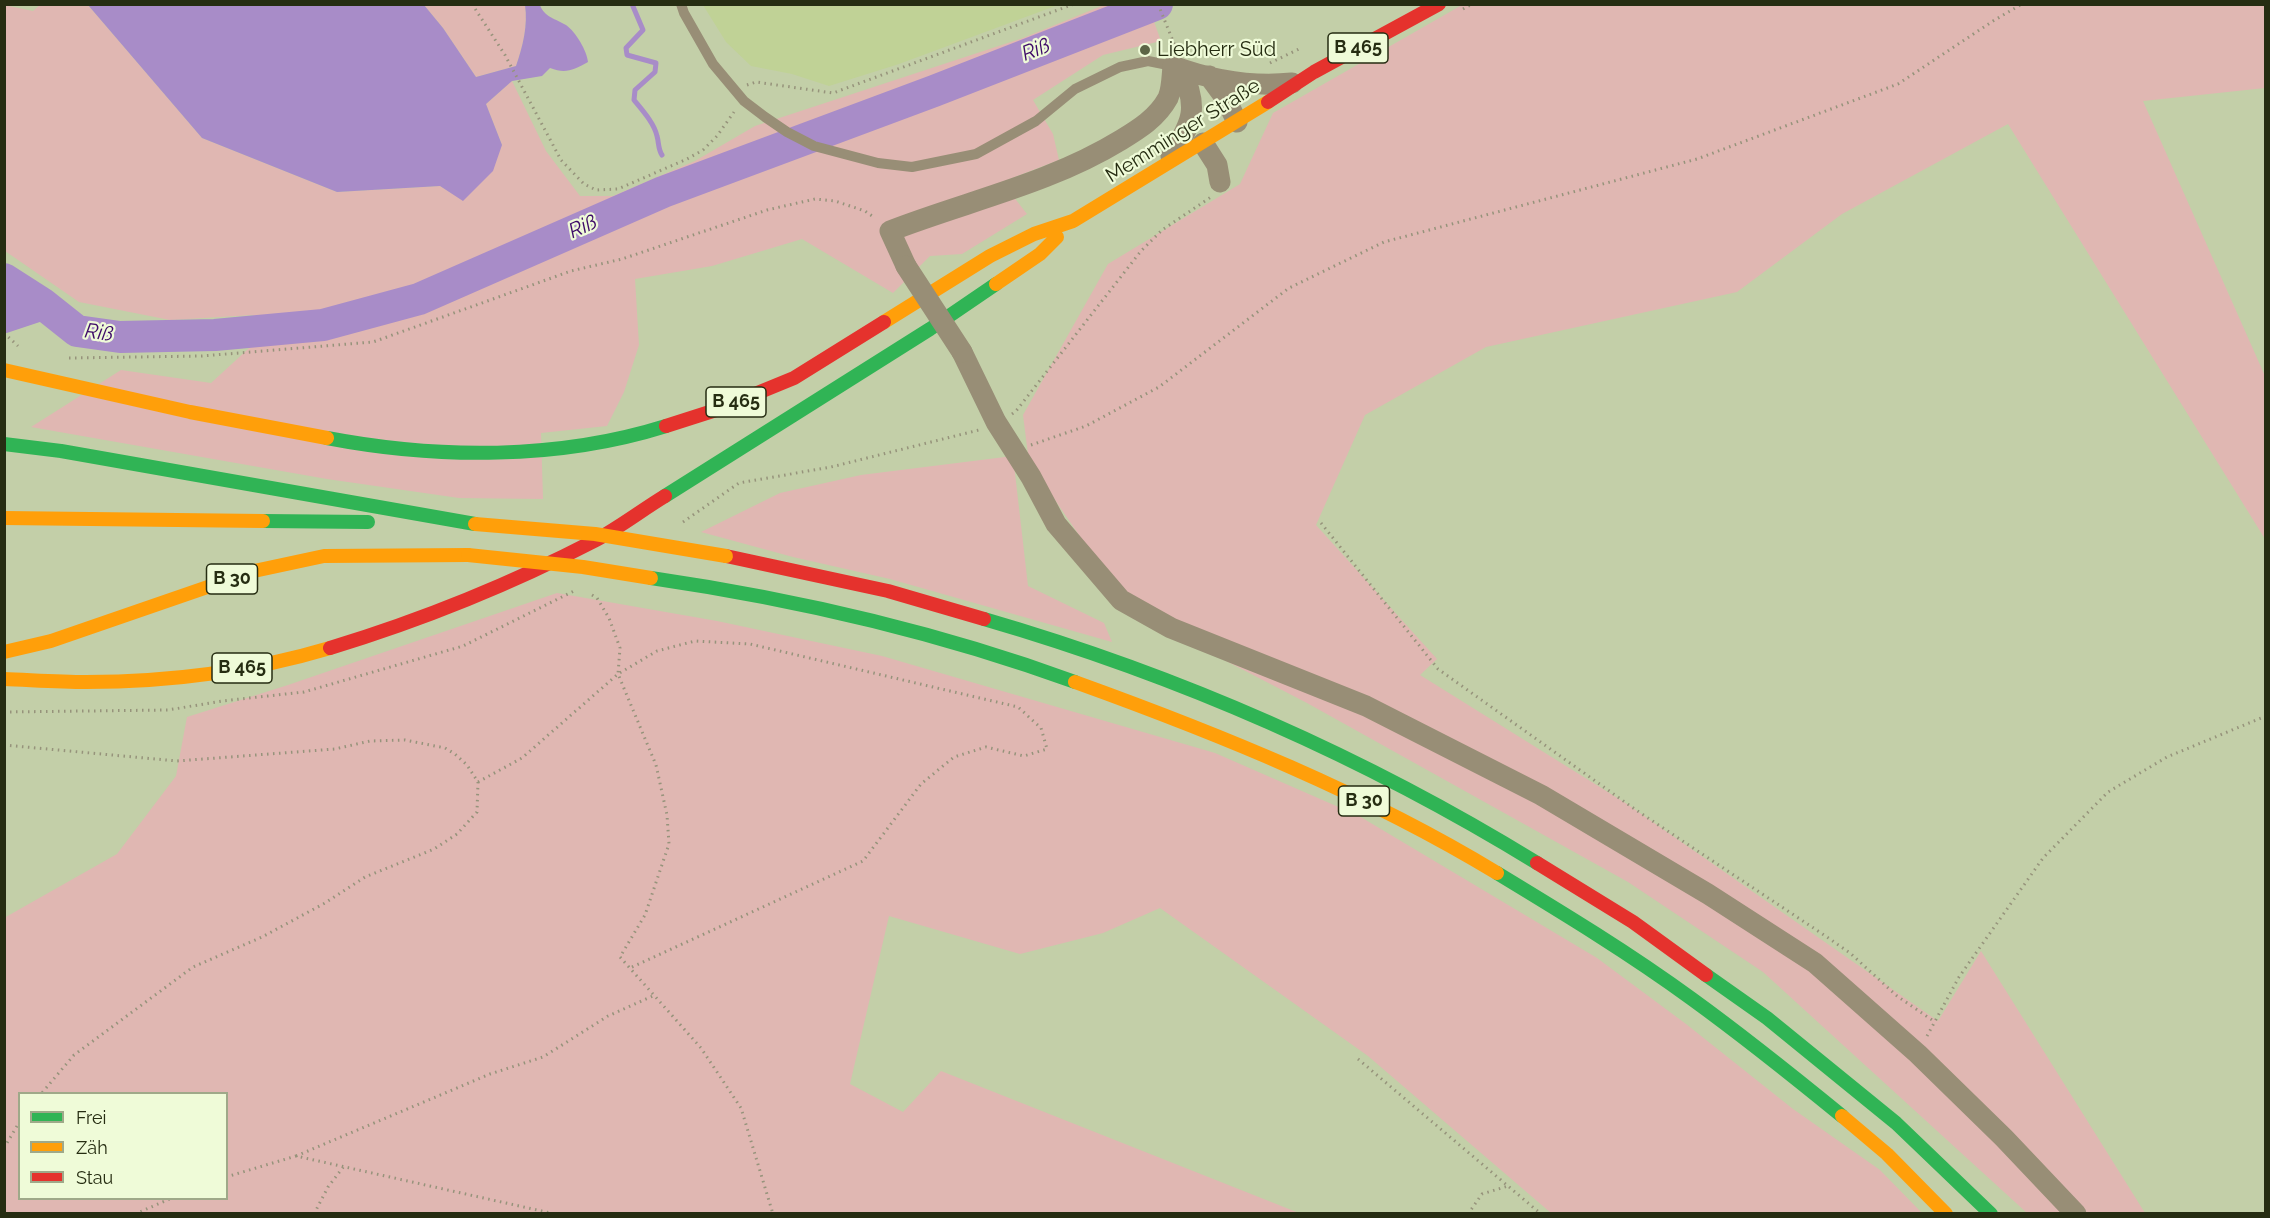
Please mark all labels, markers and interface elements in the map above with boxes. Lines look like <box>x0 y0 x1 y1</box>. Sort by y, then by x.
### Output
water label: Riß <box>1018 33 1054 67</box>
road number: B 465 <box>1328 33 1388 63</box>
place label: Liebherr Süd <box>1157 38 1276 62</box>
marker: Liebherr Süd <box>1138 43 1152 57</box>
street label: Memminger Straße <box>1101 74 1265 188</box>
water label: Riß <box>565 210 601 244</box>
water label: Riß <box>83 319 115 347</box>
road number: B 465 <box>706 387 766 417</box>
road number: B 30 <box>206 564 258 594</box>
road number: B 465 <box>212 653 272 683</box>
road number: B 30 <box>1338 786 1390 816</box>
legend <box>18 1092 228 1200</box>
text: Frei <box>76 1107 106 1128</box>
text: Zäh <box>76 1137 108 1158</box>
text: Stau <box>76 1167 113 1188</box>

